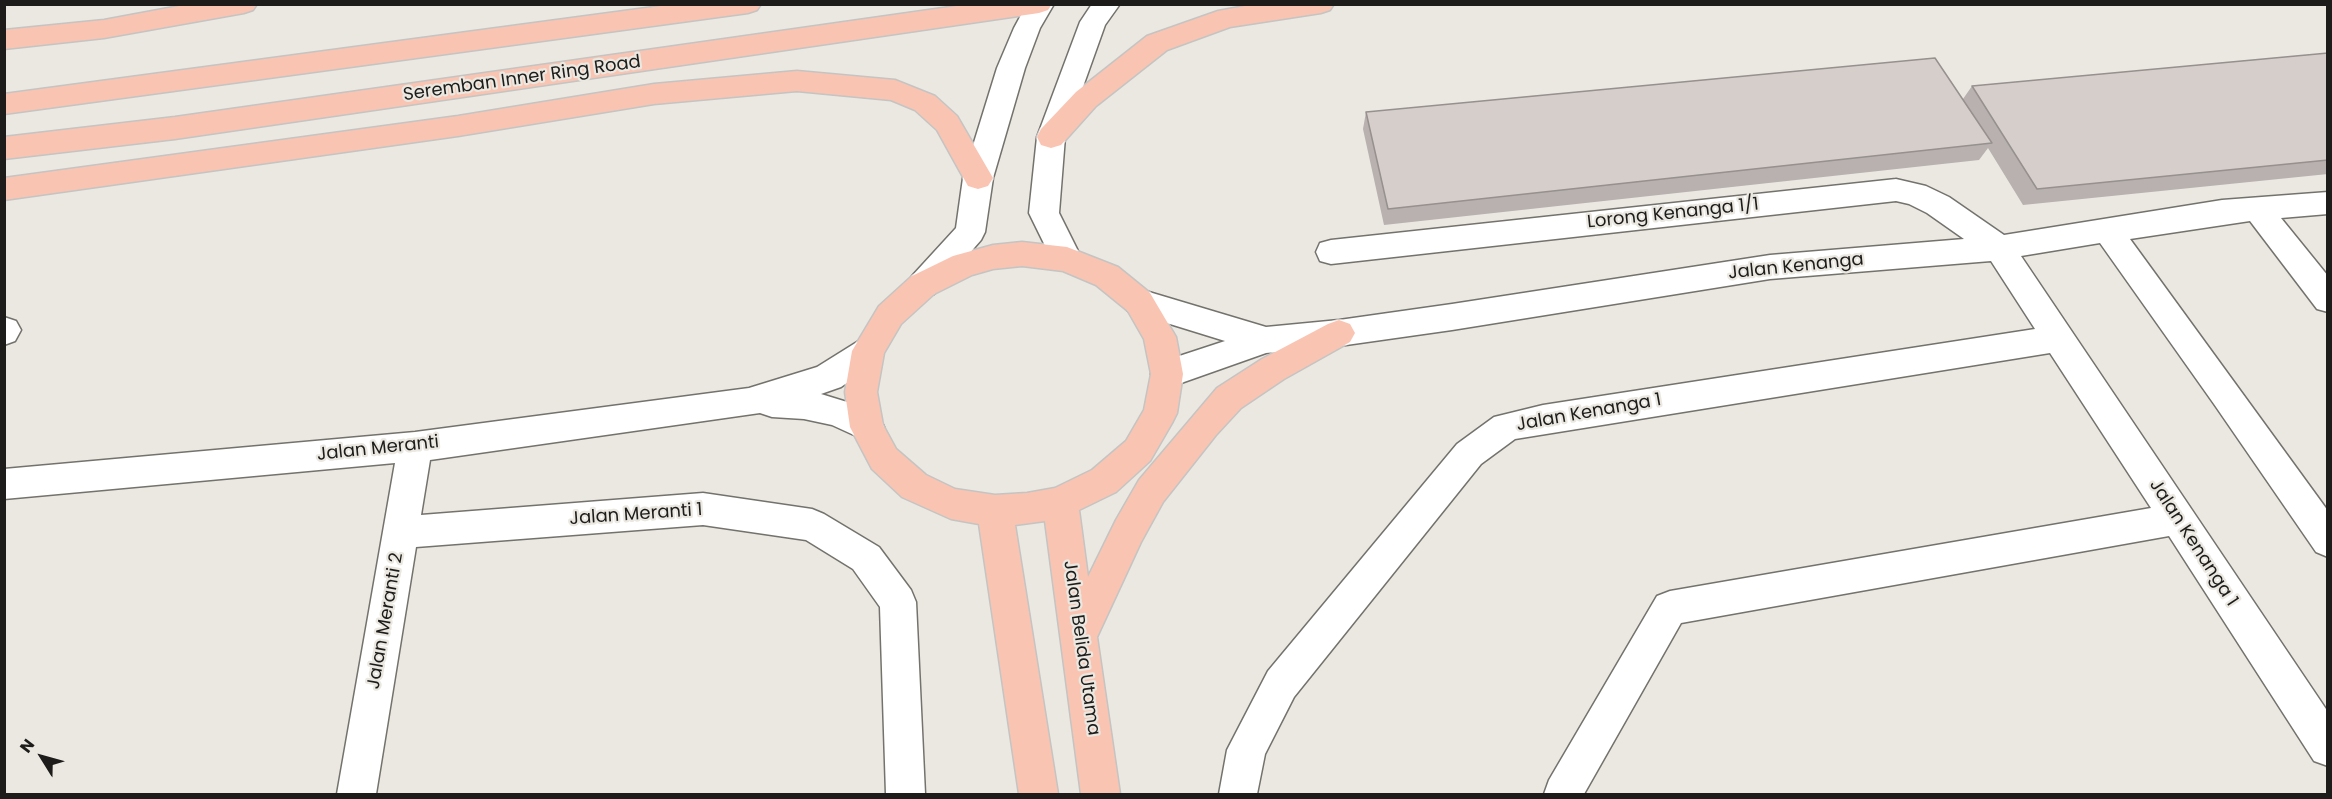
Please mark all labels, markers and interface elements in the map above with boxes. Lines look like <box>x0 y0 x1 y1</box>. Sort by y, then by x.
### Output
street label: Seremban Inner Ring Road <box>402 52 642 106</box>
street label: Lorong Kenanga 1/1 <box>1586 194 1760 234</box>
street label: Jalan Kenanga <box>1727 249 1865 285</box>
street label: Jalan Kenanga 1 <box>1515 390 1663 436</box>
street label: Jalan Meranti <box>316 432 440 466</box>
street label: Jalan Kenanga 1 <box>2144 476 2242 610</box>
street label: Jalan Meranti 1 <box>569 500 703 530</box>
street label: Jalan Meranti 2 <box>363 551 409 691</box>
street label: Jalan Belida Utama <box>1058 559 1104 737</box>
north arrow <box>12 727 72 787</box>
text: N <box>14 734 40 758</box>

